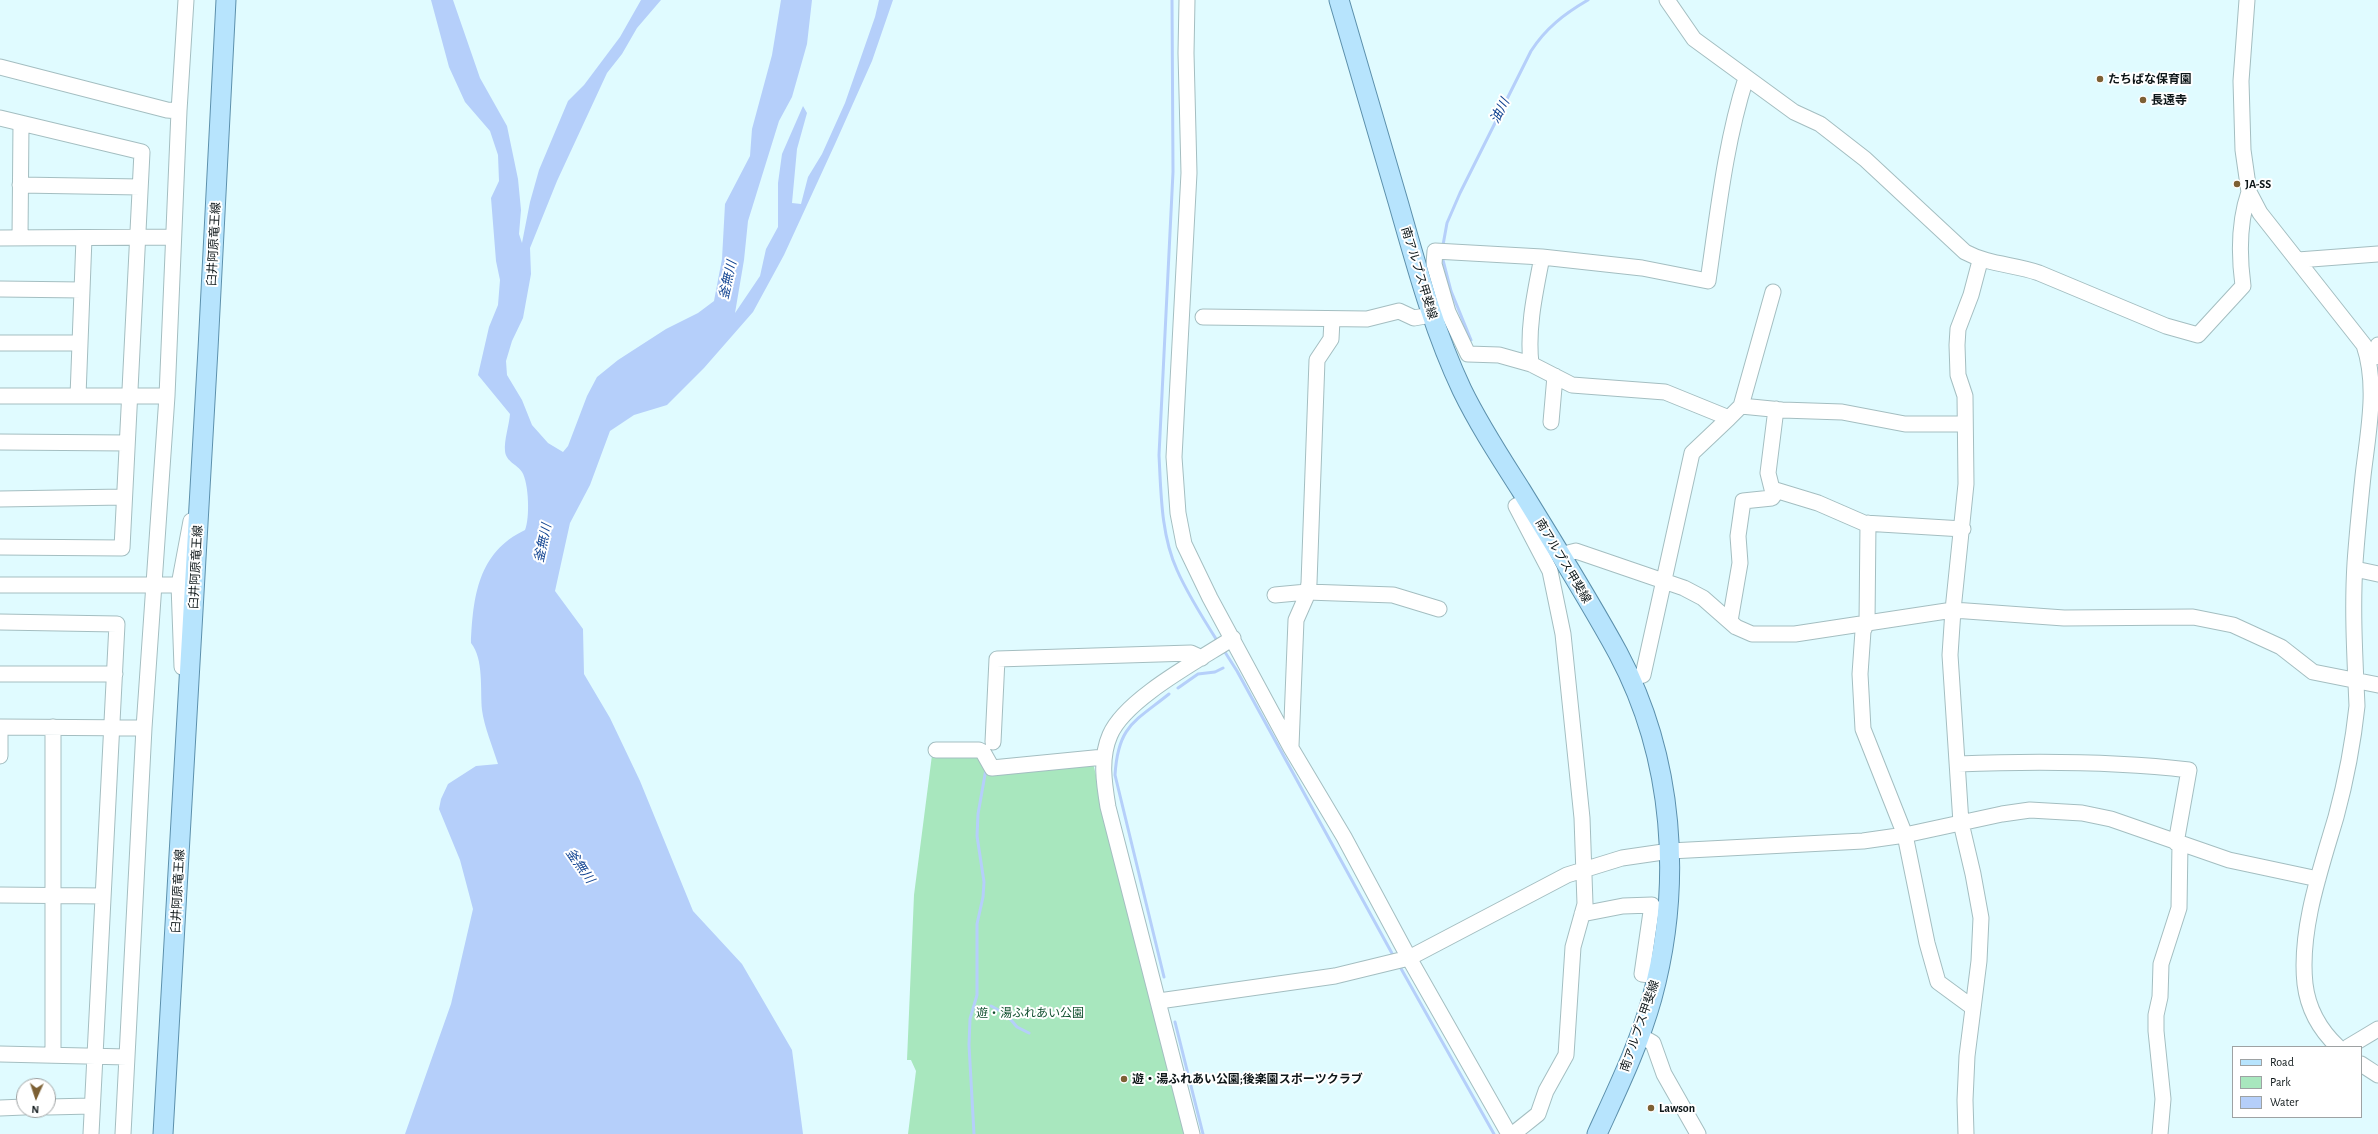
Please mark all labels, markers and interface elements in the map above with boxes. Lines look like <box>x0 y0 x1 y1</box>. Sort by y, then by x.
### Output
place label: たちばな保育園 <box>2108 72 2192 86</box>
marker: たちばな保育園 <box>2095 74 2105 84</box>
place label: 長遠寺 <box>2151 93 2187 107</box>
marker: 長遠寺 <box>2138 95 2148 105</box>
water label: 油川 <box>1487 96 1513 126</box>
place label: JA-SS <box>2245 177 2271 191</box>
marker: JA-SS <box>2232 179 2242 189</box>
street label: 臼井阿原竜王線 <box>205 202 223 286</box>
street label: 南アルプス甲斐線 <box>1398 225 1440 321</box>
water label: 釜無川 <box>716 259 740 301</box>
street label: 南アルプス甲斐線 <box>1532 516 1594 606</box>
water label: 釜無川 <box>531 522 555 564</box>
street label: 臼井阿原竜王線 <box>187 525 205 609</box>
water label: 釜無川 <box>562 846 598 886</box>
street label: 臼井阿原竜王線 <box>169 849 187 933</box>
street label: 南アルプス甲斐線 <box>1618 978 1662 1074</box>
park label: 遊・湯ふれあい公園 <box>976 1006 1084 1020</box>
legend <box>2232 1046 2362 1118</box>
text: Road <box>2270 1056 2294 1068</box>
place label: 遊・湯ふれあい公園;後楽園スポーツクラブ <box>1132 1072 1363 1086</box>
marker: 遊・湯ふれあい公園;後楽園スポーツクラブ <box>1119 1074 1129 1084</box>
text: Park <box>2270 1076 2291 1088</box>
north arrow <box>16 1078 56 1118</box>
text: Water <box>2270 1096 2299 1108</box>
place label: Lawson <box>1659 1101 1695 1115</box>
marker: Lawson <box>1646 1103 1656 1113</box>
text: N <box>31 1104 40 1115</box>

